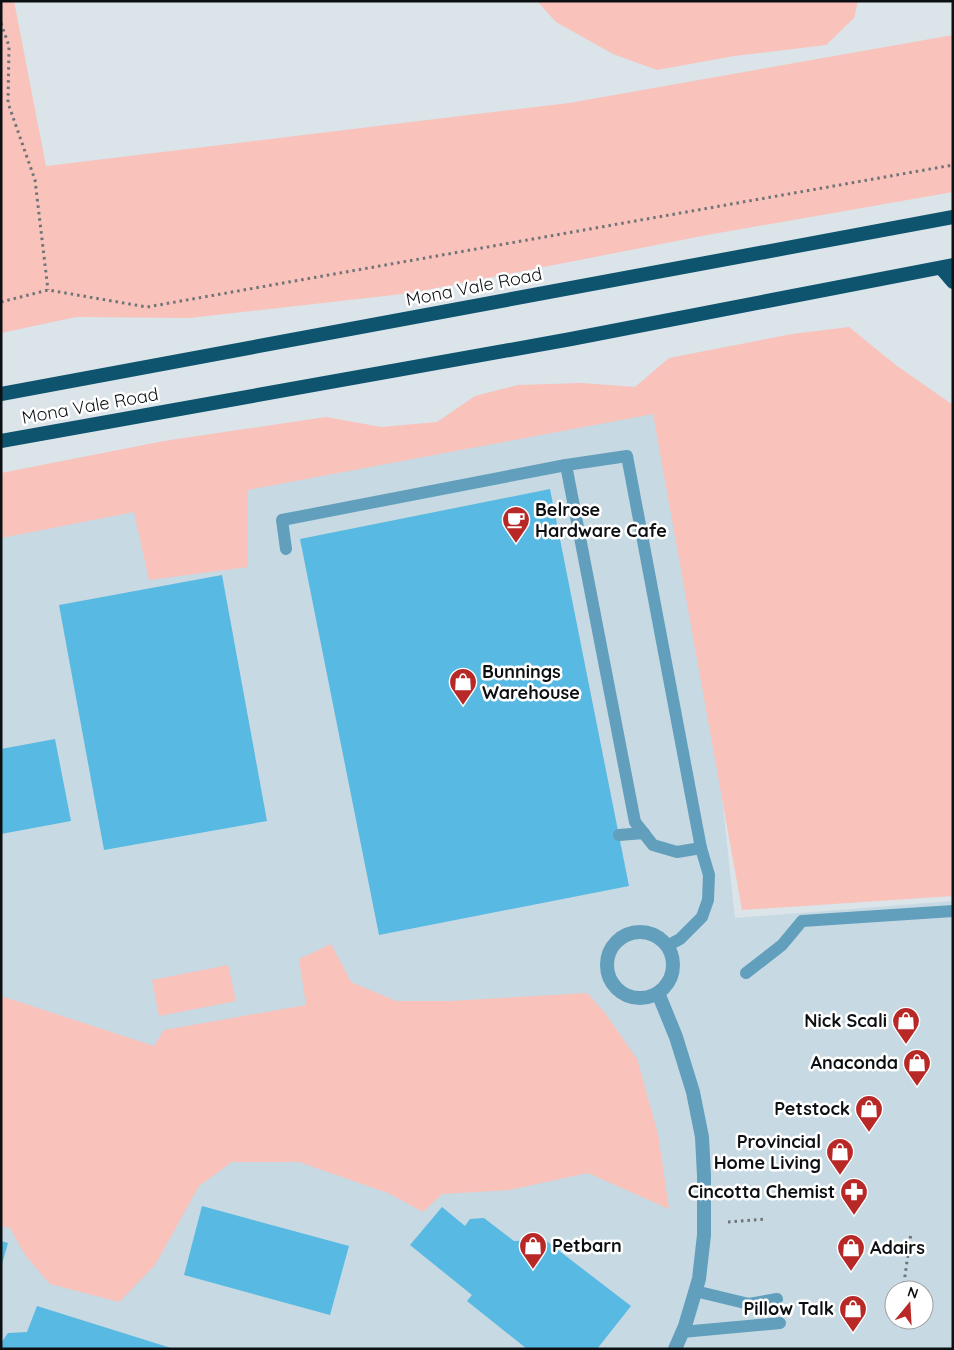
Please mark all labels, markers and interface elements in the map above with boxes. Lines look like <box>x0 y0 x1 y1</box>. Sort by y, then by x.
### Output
street label: Mona Vale Road <box>404 262 544 311</box>
street label: Mona Vale Road <box>20 382 160 429</box>
place label: Belrose Hardware Cafe <box>535 498 667 542</box>
cafe icon: Belrose Hardware Cafe <box>501 505 531 544</box>
place label: Bunnings Warehouse <box>482 660 580 704</box>
shop icon: Bunnings Warehouse <box>448 667 478 706</box>
shop icon: Nick Scali <box>891 1006 921 1045</box>
place label: Nick Scali <box>804 1009 887 1032</box>
shop icon: Anaconda <box>902 1048 932 1087</box>
place label: Anaconda <box>811 1051 898 1074</box>
shop icon: Petstock <box>854 1094 884 1133</box>
place label: Petstock <box>774 1097 850 1120</box>
place label: Provincial Home Living <box>714 1130 821 1174</box>
shop icon: Provincial Home Living <box>825 1137 855 1176</box>
pharmacy icon: Cincotta Chemist <box>839 1177 869 1216</box>
place label: Cincotta Chemist <box>688 1180 835 1203</box>
shop icon: Petbarn <box>518 1231 548 1270</box>
shop icon: Adairs <box>836 1233 866 1272</box>
place label: Petbarn <box>552 1234 622 1257</box>
place label: Adairs <box>870 1236 925 1259</box>
north arrow <box>884 1280 934 1330</box>
text: N <box>905 1282 921 1303</box>
shop icon: Pillow Talk <box>838 1294 868 1333</box>
place label: Pillow Talk <box>743 1297 834 1320</box>

